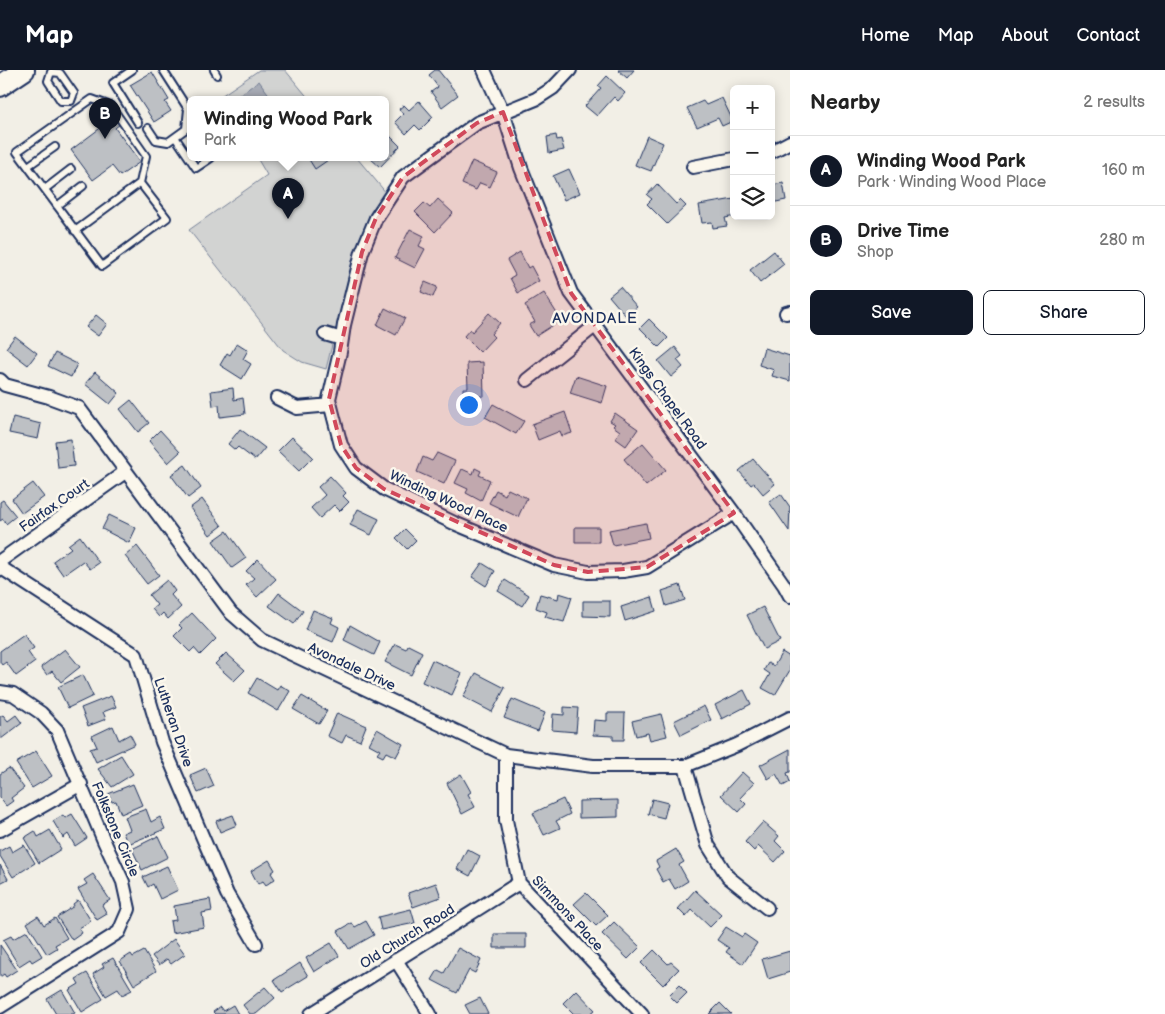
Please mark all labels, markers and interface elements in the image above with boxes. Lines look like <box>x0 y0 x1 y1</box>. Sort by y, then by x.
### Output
text: Map <box>25 21 73 50</box>
text: Home <box>861 25 910 46</box>
text: Map <box>938 25 974 46</box>
text: About <box>1002 25 1049 46</box>
text: Contact <box>1077 25 1140 46</box>
map controls <box>730 85 775 220</box>
button: + <box>730 85 775 130</box>
text: Nearby <box>810 90 880 115</box>
text: 2 results <box>1083 93 1145 112</box>
popup <box>187 96 389 161</box>
pin: B <box>89 98 121 139</box>
text: Winding Wood Park <box>204 108 372 131</box>
button: − <box>730 130 775 175</box>
text: Park <box>204 131 236 150</box>
text: Winding Wood Park <box>857 150 1025 173</box>
text: A <box>821 161 831 180</box>
text: 160 m <box>1102 161 1145 180</box>
text: Park · Winding Wood Place <box>857 173 1046 192</box>
button: layers <box>730 175 775 220</box>
pin: A <box>272 178 304 219</box>
text: Drive Time <box>857 220 949 243</box>
text: B <box>820 231 832 250</box>
text: 280 m <box>1099 231 1145 250</box>
text: Shop <box>857 243 894 262</box>
button: Save <box>810 290 973 335</box>
button: Share <box>983 290 1145 335</box>
district label: AVONDALE <box>552 309 638 328</box>
street label: Kings Chapel Road <box>625 344 710 453</box>
your location <box>456 392 482 418</box>
street label: Winding Wood Place <box>387 467 511 536</box>
street label: Fairfax Court <box>16 475 93 536</box>
street label: Avondale Drive <box>305 639 398 694</box>
street label: Lutheran Drive <box>150 675 197 769</box>
street label: Folkstone Circle <box>88 779 143 879</box>
street label: Simmons Place <box>528 872 607 955</box>
street label: Old Church Road <box>357 900 458 972</box>

